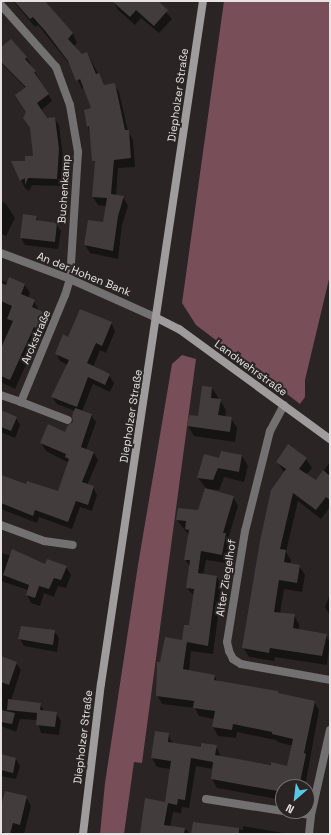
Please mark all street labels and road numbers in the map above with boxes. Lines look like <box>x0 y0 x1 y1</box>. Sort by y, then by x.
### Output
street label: Diepholzer Straße <box>165 47 191 143</box>
street label: Buchenkamp <box>55 154 73 224</box>
street label: An der Hohen Bank <box>35 249 133 299</box>
street label: Arckstraße <box>19 308 53 366</box>
street label: Landwehrstraße <box>212 337 290 399</box>
street label: Diepholzer Straße <box>117 368 145 464</box>
street label: Alter Ziegelhof <box>213 538 239 618</box>
street label: Diepholzer Straße <box>71 689 95 785</box>

